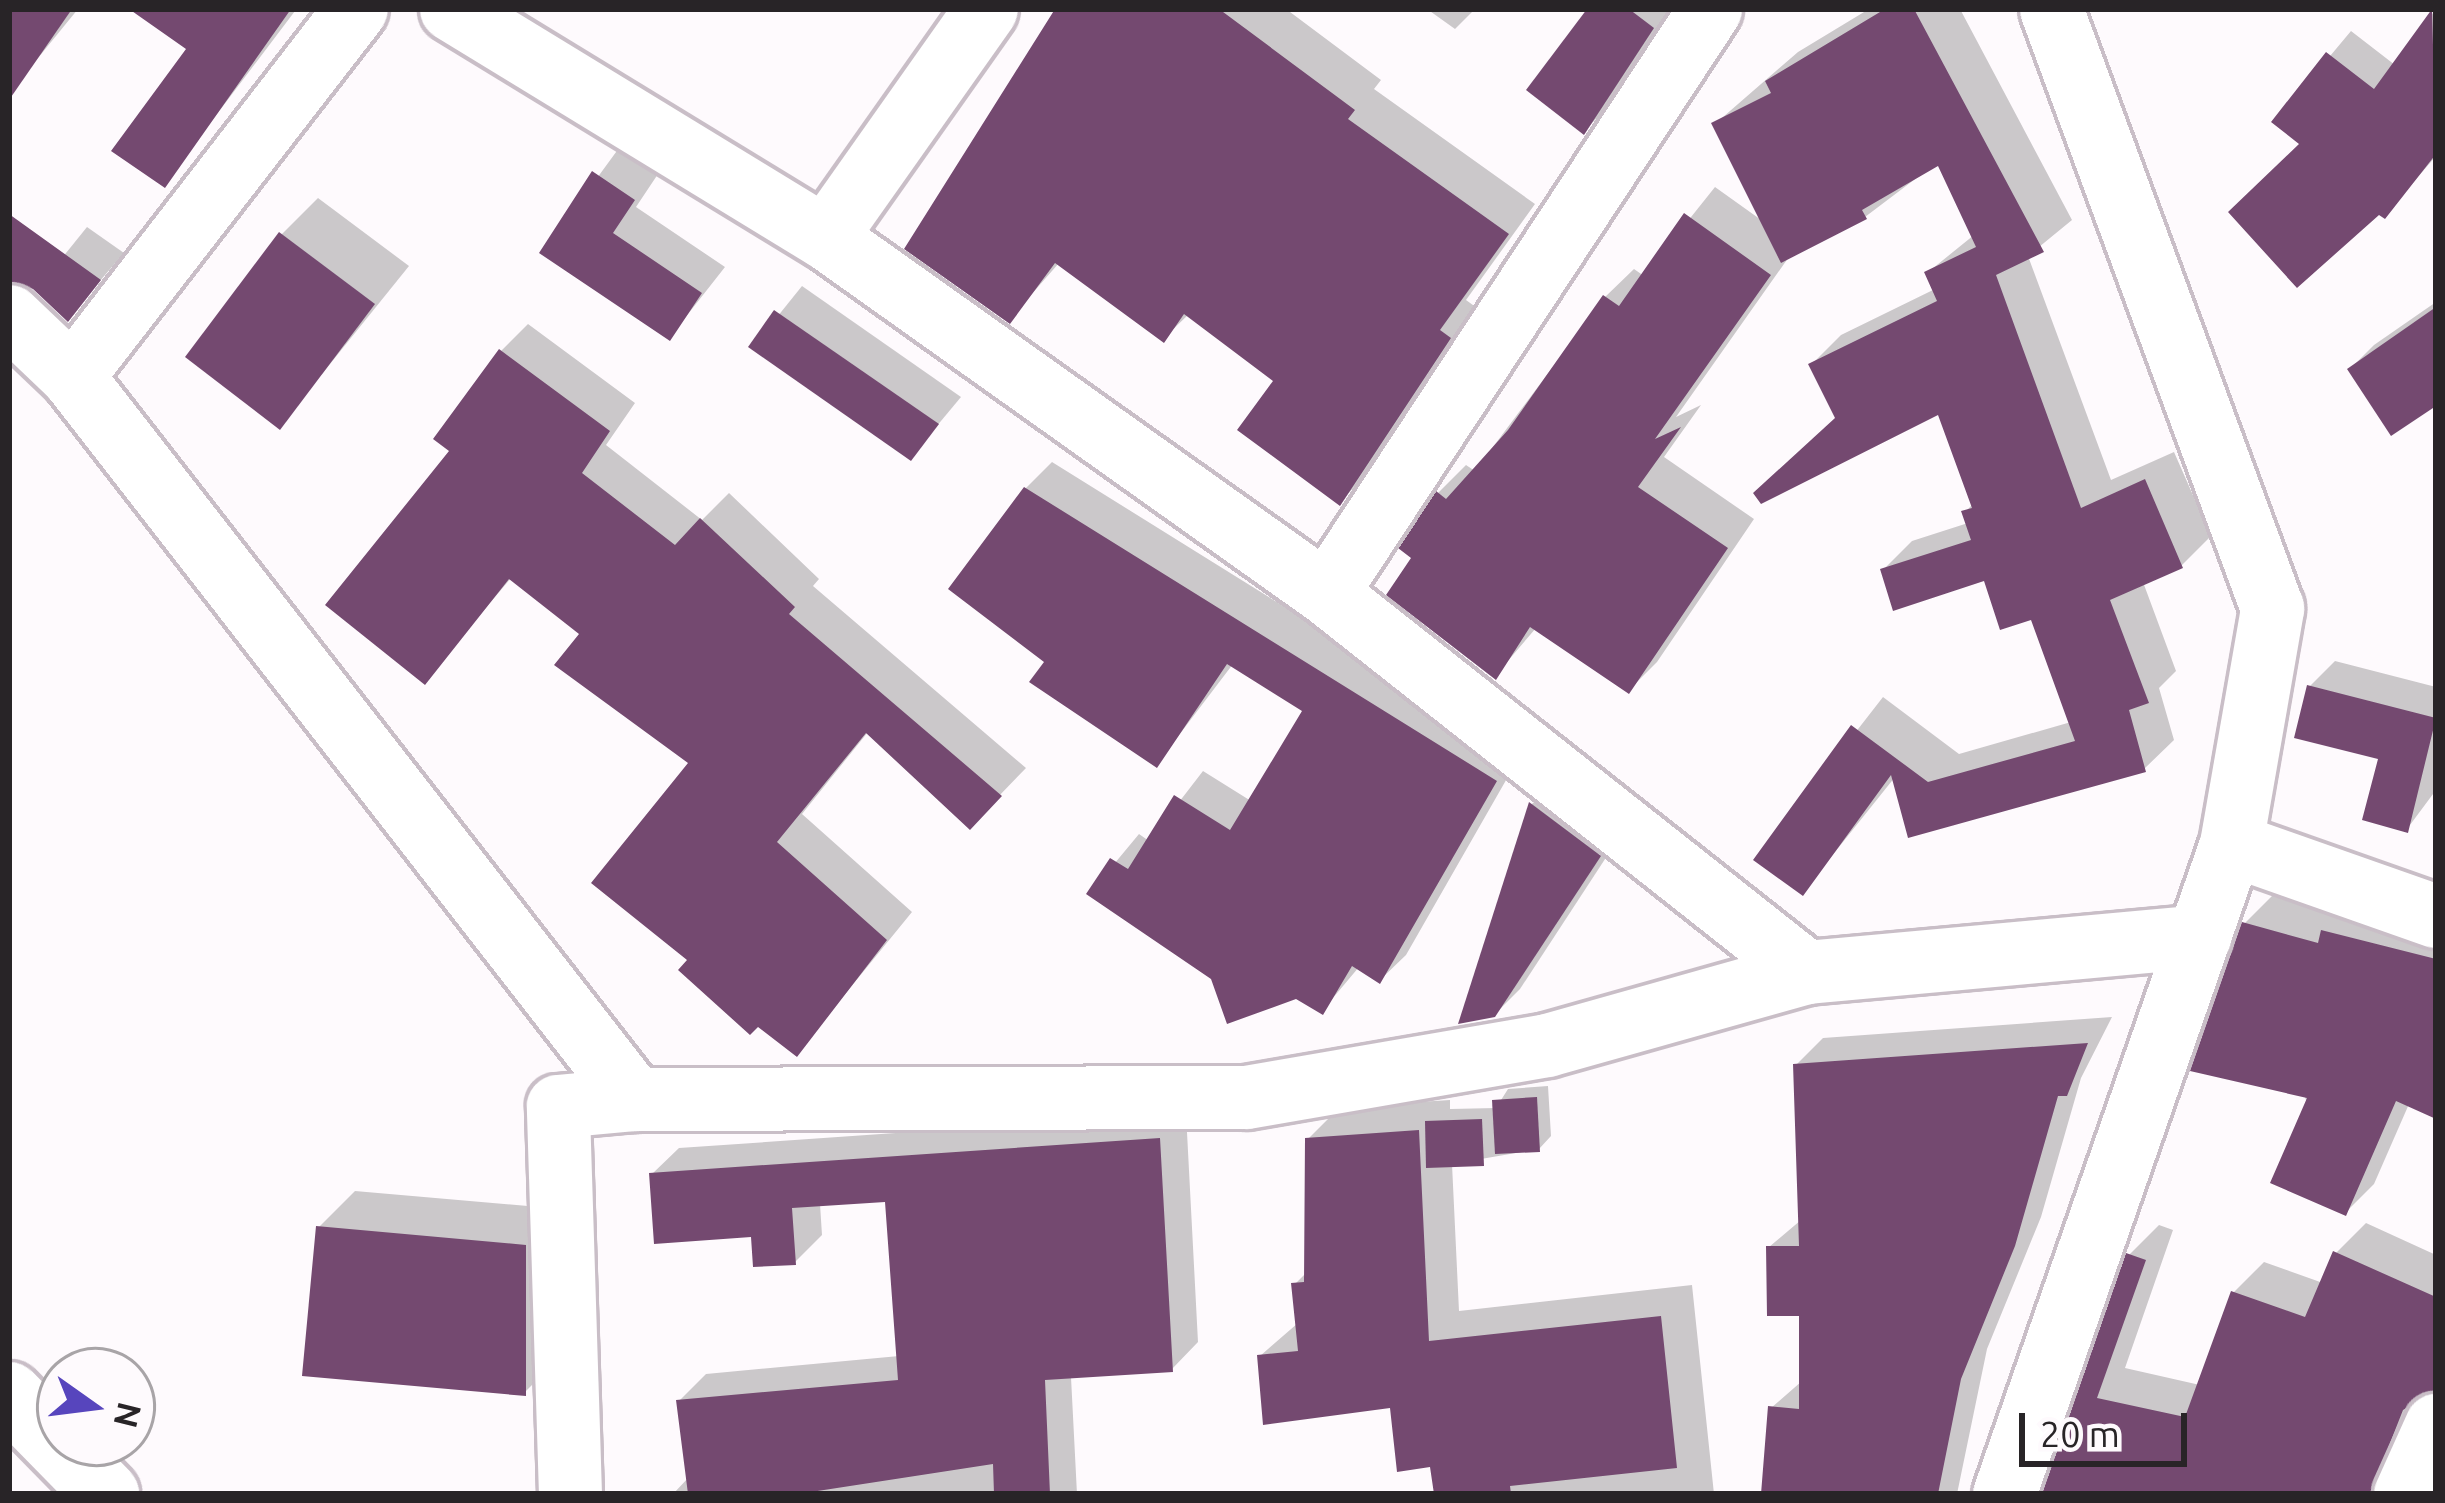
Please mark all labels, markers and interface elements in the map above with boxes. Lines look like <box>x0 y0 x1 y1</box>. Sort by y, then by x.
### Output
north arrow <box>36 1347 156 1467</box>
scale bar <box>2025 1389 2193 1463</box>
text: N <box>108 1399 149 1432</box>
text: 20 m <box>2040 1413 2120 1454</box>

